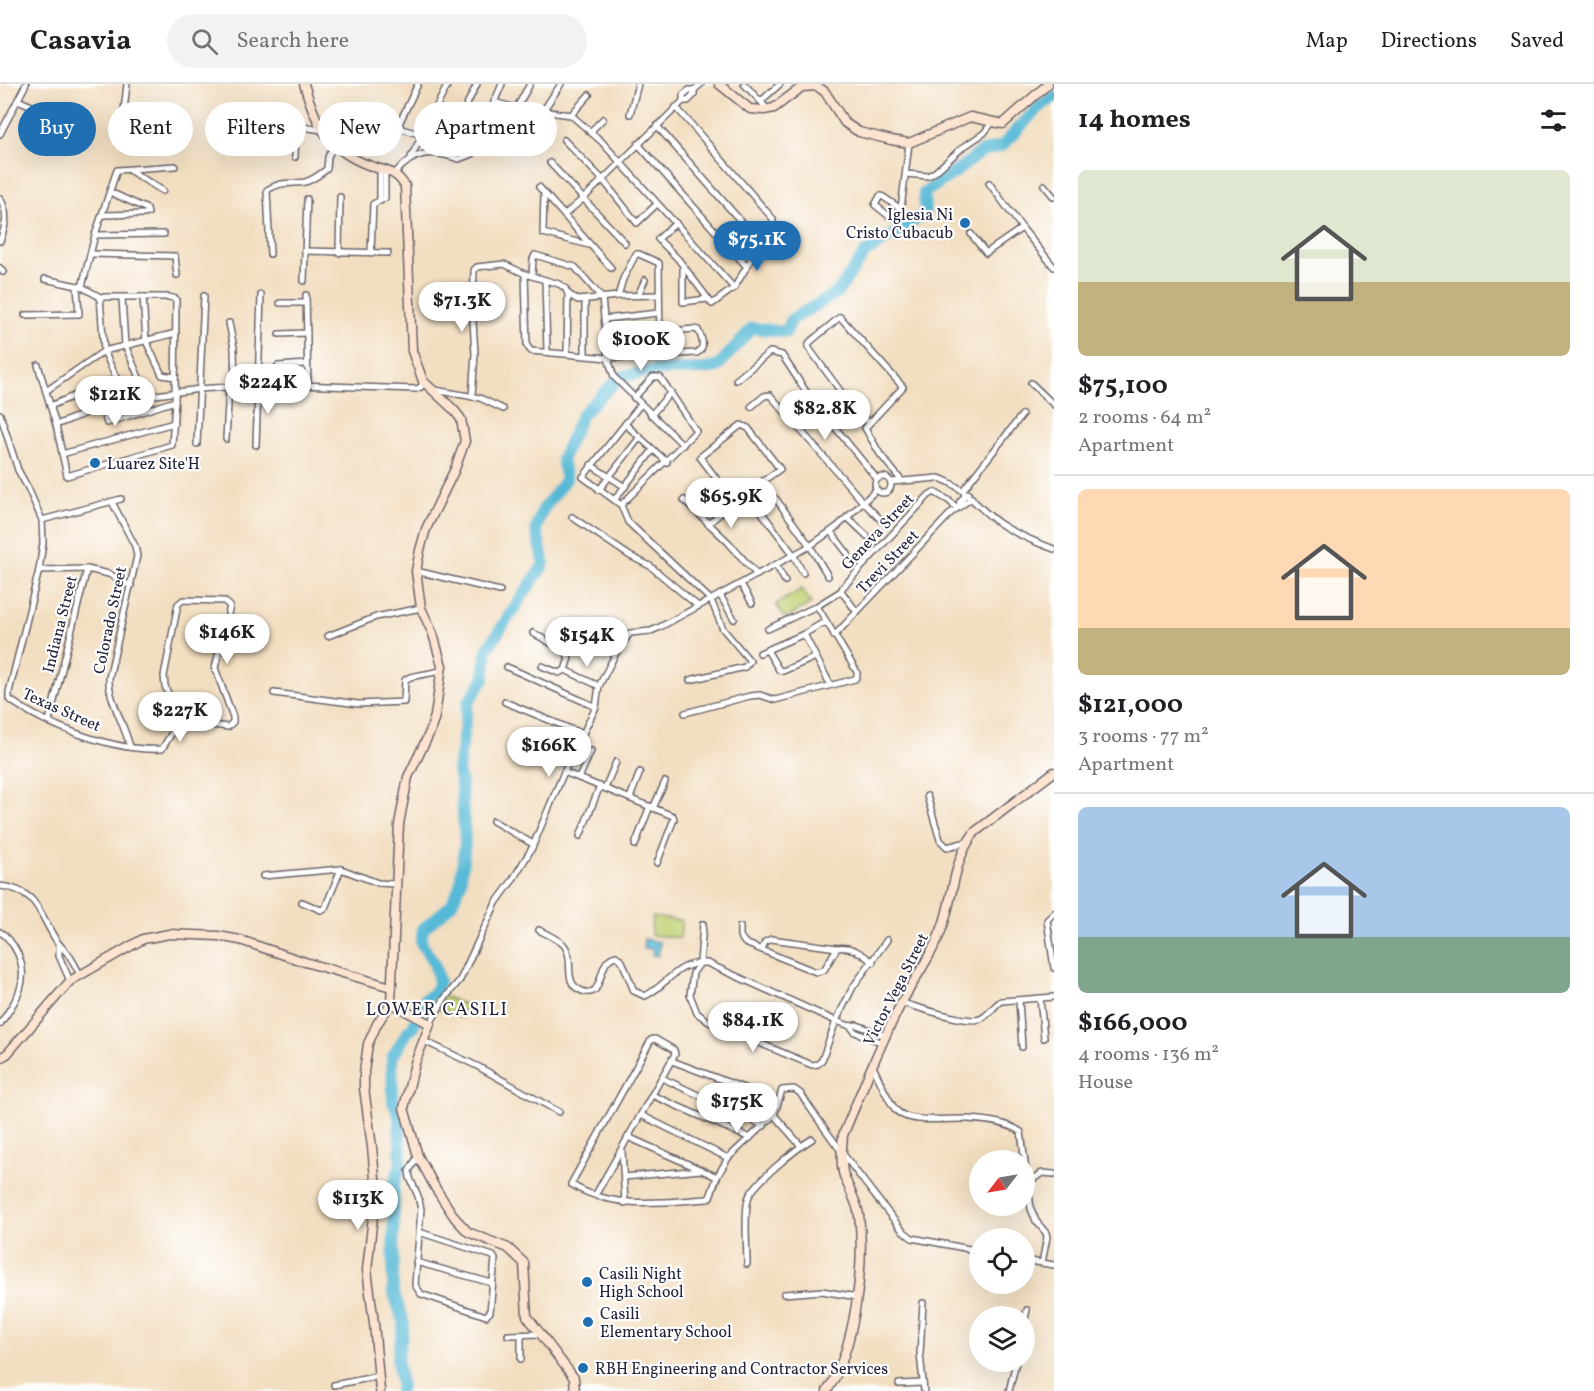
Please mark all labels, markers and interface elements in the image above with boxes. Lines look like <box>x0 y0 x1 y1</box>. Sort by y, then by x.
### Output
search box <box>167 14 587 68</box>
text: Casavia <box>30 22 131 61</box>
icon: search <box>188 25 221 58</box>
text: Search here <box>236 26 349 57</box>
text: Map <box>1306 27 1348 56</box>
text: Directions <box>1381 27 1477 56</box>
text: Saved <box>1510 27 1564 56</box>
chip: Buy <box>18 102 96 156</box>
chip: Rent <box>108 102 193 156</box>
chip: Filters <box>205 102 306 156</box>
chip: New <box>318 102 402 156</box>
chip: Apartment <box>414 102 557 156</box>
text: 14 homes <box>1078 102 1191 138</box>
icon: filters <box>1537 104 1570 137</box>
place label: Iglesia Ni Cristo Cubacub <box>846 205 953 245</box>
icon: home <box>1270 209 1378 317</box>
marker: Iglesia Ni Cristo Cubacub <box>958 216 972 230</box>
pin: $75.1K <box>708 221 806 272</box>
text: $75.1K <box>728 226 786 254</box>
pin: $71.3K <box>413 282 511 333</box>
text: $71.3K <box>433 287 491 315</box>
pin: $100K <box>599 321 683 372</box>
text: $100K <box>612 326 670 354</box>
pin: $224K <box>226 364 310 415</box>
text: $75,100 <box>1078 368 1168 404</box>
text: $224K <box>239 369 297 397</box>
pin: $121K <box>73 376 157 427</box>
text: $121K <box>89 381 141 409</box>
pin: $82.8K <box>776 390 874 441</box>
text: $82.8K <box>793 395 857 423</box>
text: 2 rooms · 64 m² <box>1078 404 1211 432</box>
text: Apartment <box>1078 432 1174 460</box>
place label: Luarez Site'H <box>107 454 200 476</box>
marker: Luarez Site'H <box>88 456 102 470</box>
pin: $65.9K <box>682 478 780 529</box>
text: $65.9K <box>700 483 762 511</box>
street label: Geneva Street <box>837 489 920 576</box>
street label: Trevi Street <box>852 525 925 599</box>
icon: home <box>1270 528 1378 636</box>
street label: Colorado Street <box>89 564 133 676</box>
street label: Indiana Street <box>38 573 84 676</box>
pin: $146K <box>185 614 269 665</box>
pin: $154K <box>545 617 629 668</box>
text: $146K <box>199 619 255 647</box>
text: $154K <box>559 622 615 650</box>
street label: Texas Street <box>18 684 104 738</box>
text: $121,000 <box>1078 687 1183 723</box>
pin: $227K <box>138 692 222 743</box>
text: $227K <box>152 697 208 725</box>
text: 3 rooms · 77 m² <box>1078 723 1209 751</box>
pin: $166K <box>507 727 591 778</box>
text: $166K <box>521 732 577 760</box>
text: Apartment <box>1078 751 1174 779</box>
icon: home <box>1270 846 1378 954</box>
street label: Victor Vega Street <box>859 929 935 1050</box>
district label: LOWER CASILI <box>366 998 508 1023</box>
pin: $84.1K <box>704 1002 802 1053</box>
text: $166,000 <box>1078 1005 1188 1041</box>
text: $84.1K <box>722 1007 784 1035</box>
text: 4 rooms · 136 m² <box>1078 1041 1219 1069</box>
text: House <box>1078 1069 1133 1097</box>
pin: $175K <box>695 1083 779 1134</box>
text: $175K <box>711 1088 763 1116</box>
north arrow <box>969 1150 1035 1216</box>
map controls <box>969 1150 1035 1372</box>
pin: $113K <box>316 1180 400 1231</box>
text: $113K <box>332 1185 384 1213</box>
button: locate <box>969 1228 1035 1294</box>
place label: Casili Night High School <box>599 1264 684 1304</box>
marker: Casili Night High School <box>580 1275 594 1289</box>
place label: Casili Elementary School <box>600 1304 732 1344</box>
button: layers <box>969 1306 1035 1372</box>
marker: Casili Elementary School <box>581 1315 595 1329</box>
place label: RBH Engineering and Contractor Services <box>595 1359 888 1381</box>
marker: RBH Engineering and Contractor Services <box>576 1361 590 1375</box>

